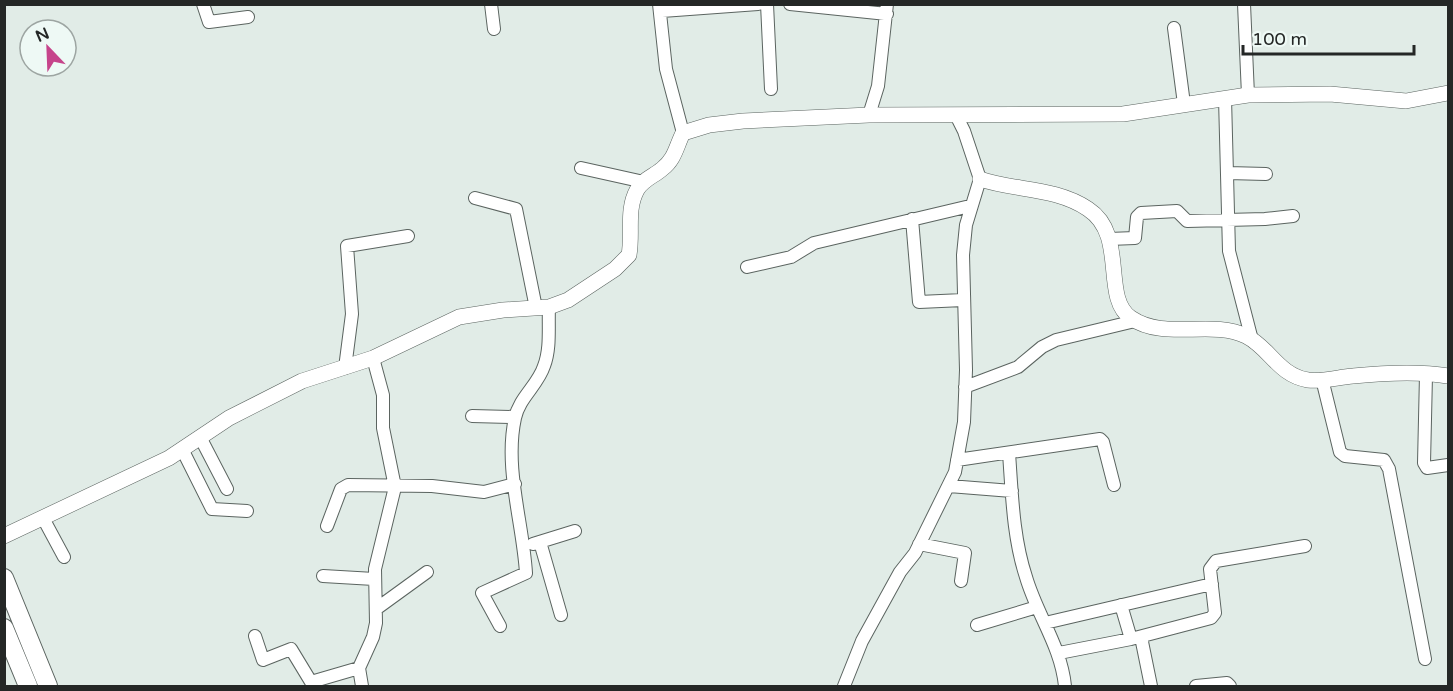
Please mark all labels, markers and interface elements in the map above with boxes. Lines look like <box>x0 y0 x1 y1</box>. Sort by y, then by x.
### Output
north arrow <box>18 18 78 78</box>
scale bar <box>1243 18 1414 56</box>
text: N <box>33 23 52 47</box>
text: 100 m <box>1252 28 1307 50</box>

